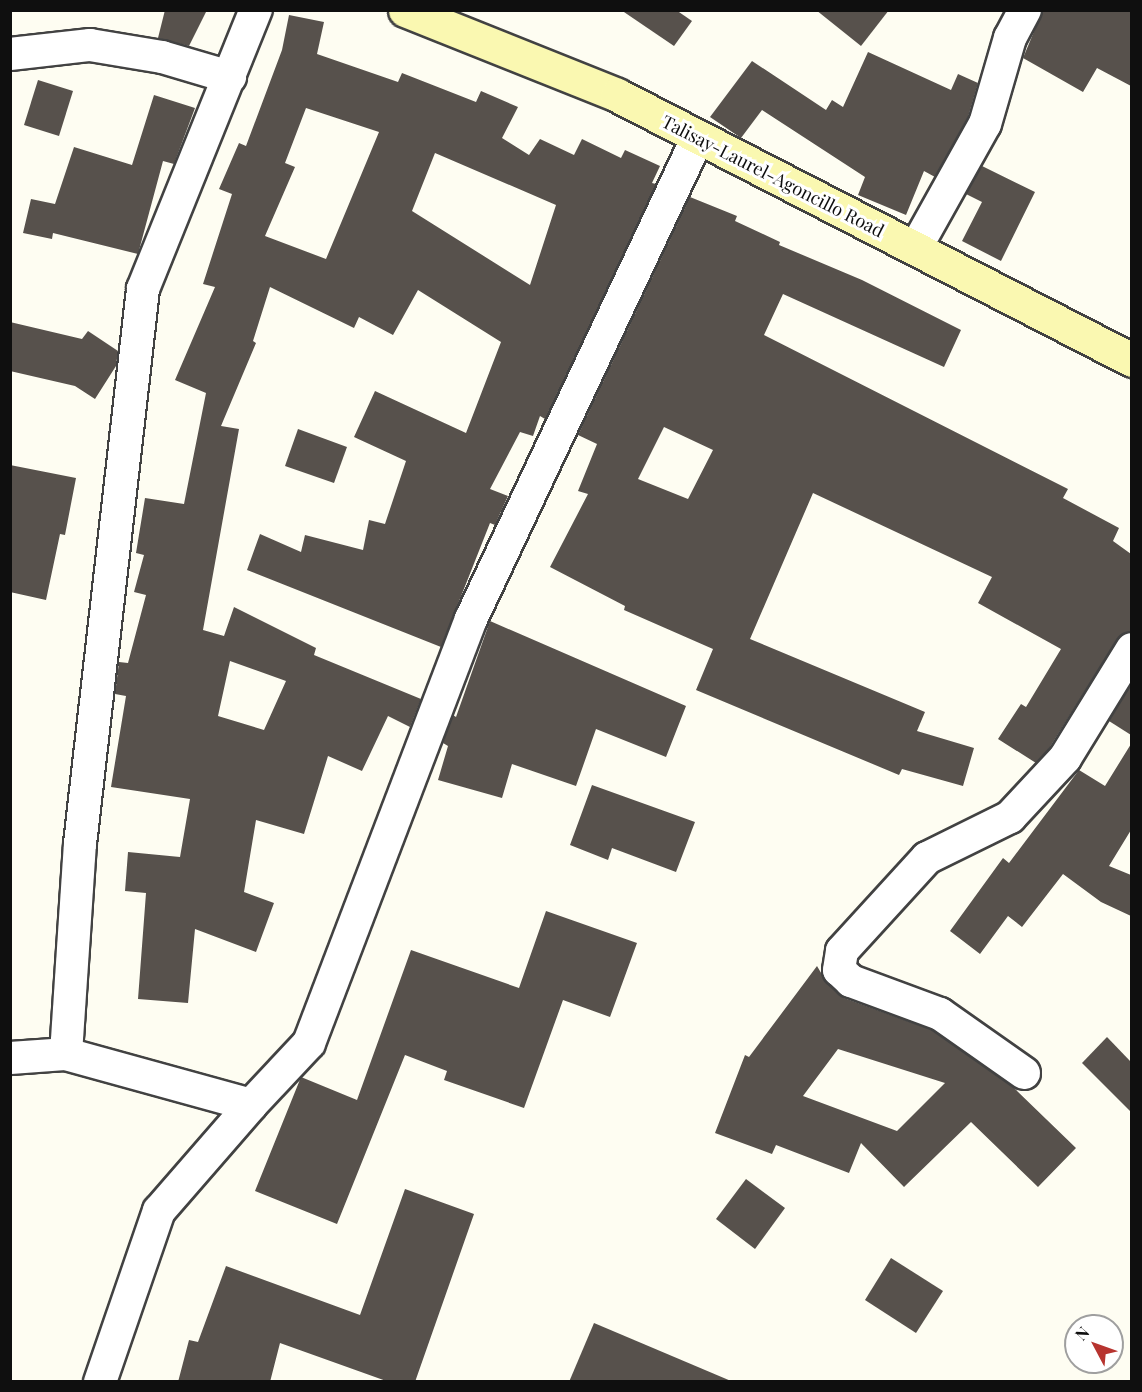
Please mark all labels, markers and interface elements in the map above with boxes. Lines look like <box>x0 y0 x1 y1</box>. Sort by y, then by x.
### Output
street label: Talisay-Laurel-Agoncillo Road <box>658 110 888 242</box>
north arrow <box>1064 1314 1124 1374</box>
text: N <box>1070 1322 1093 1344</box>

